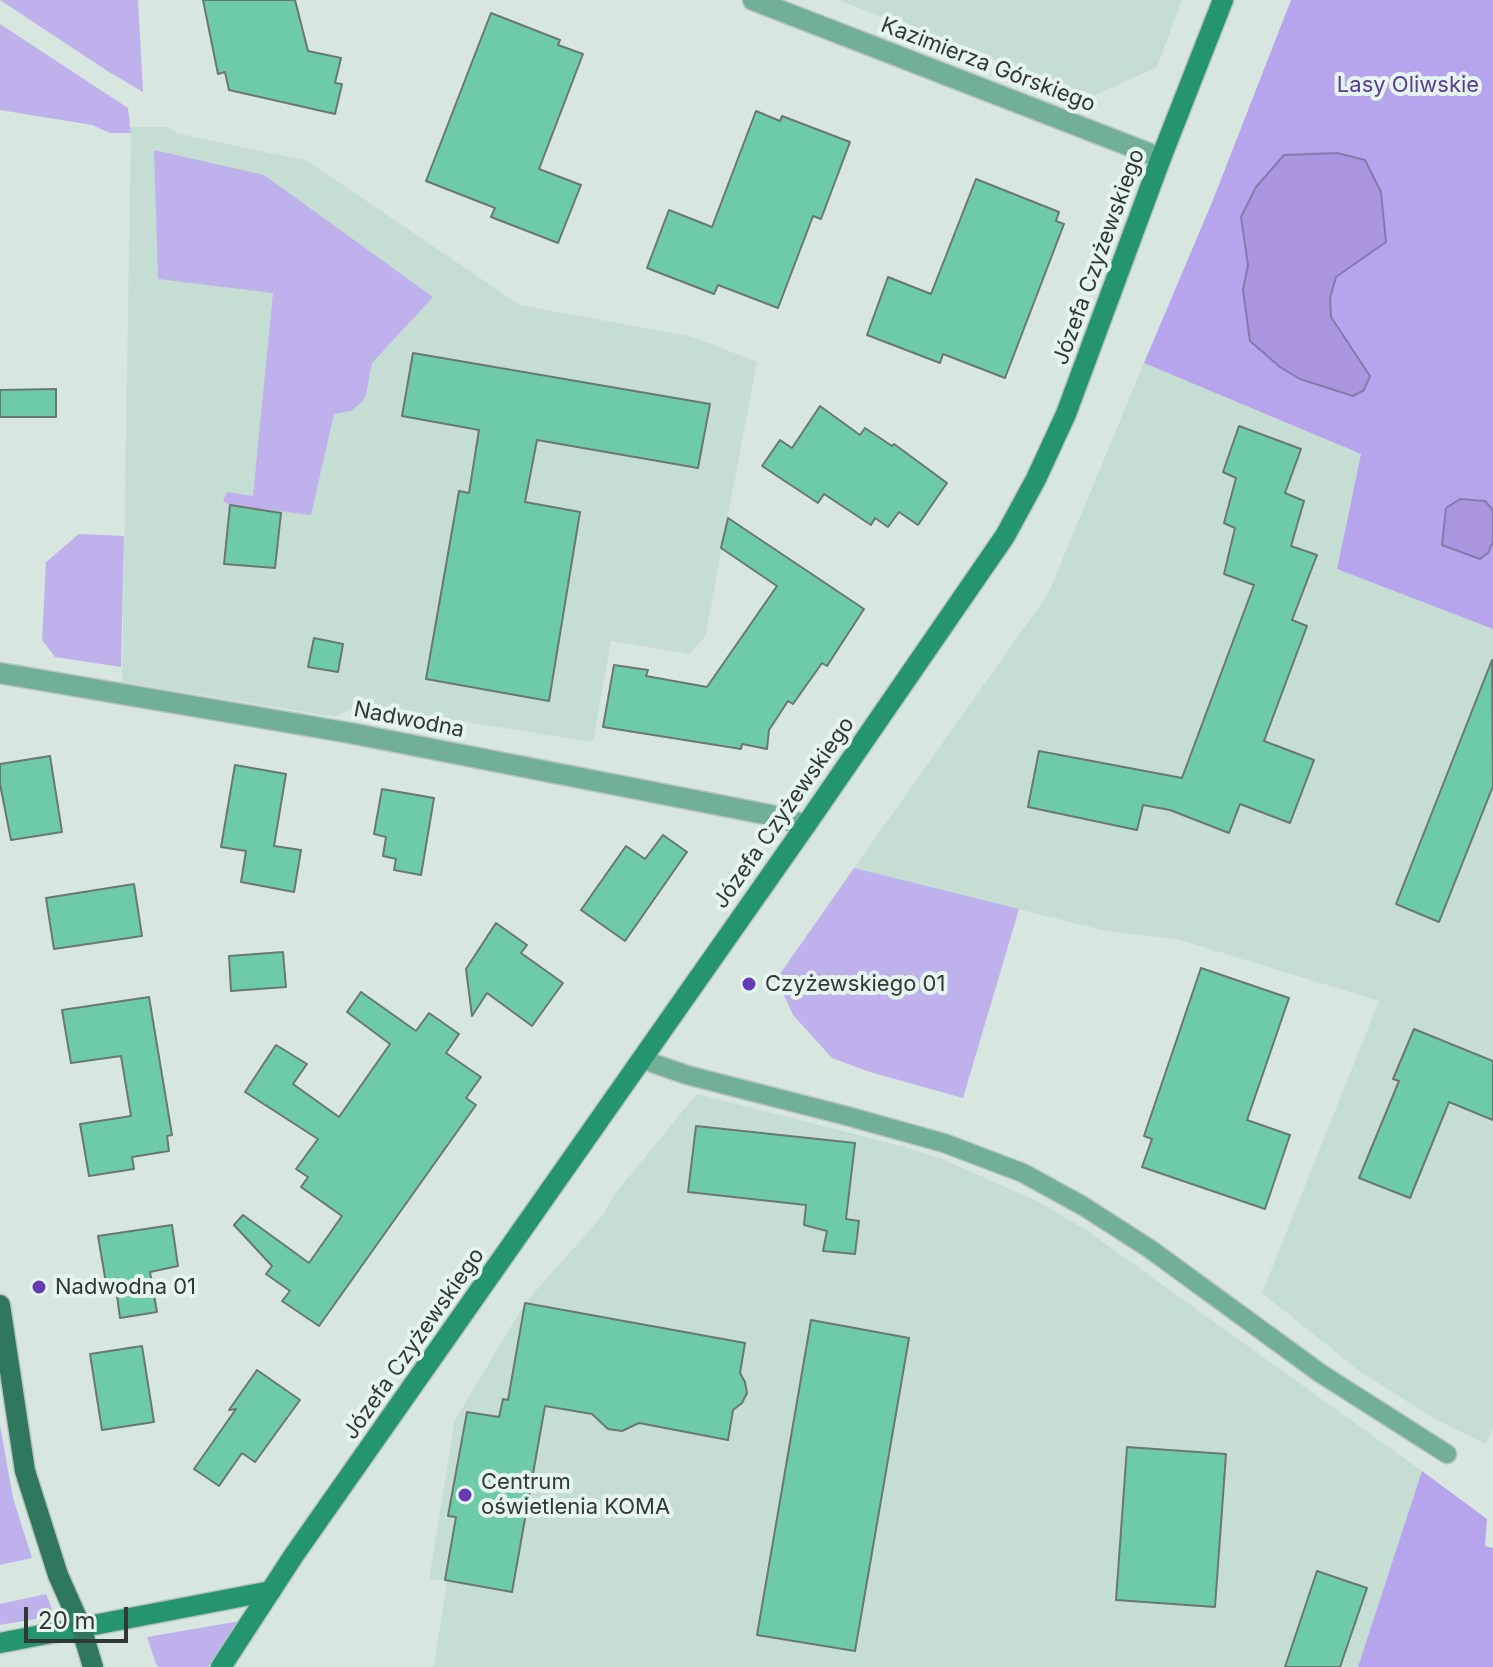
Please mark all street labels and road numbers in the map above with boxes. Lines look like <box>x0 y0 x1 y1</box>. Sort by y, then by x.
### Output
street label: Kazimierza Górskiego <box>877 12 1099 118</box>
street label: Józefa Czyżewskiego <box>1048 145 1150 369</box>
street label: Nadwodna <box>352 696 466 744</box>
street label: Józefa Czyżewskiego <box>708 712 860 914</box>
street label: Józefa Czyżewskiego <box>338 1243 490 1445</box>

